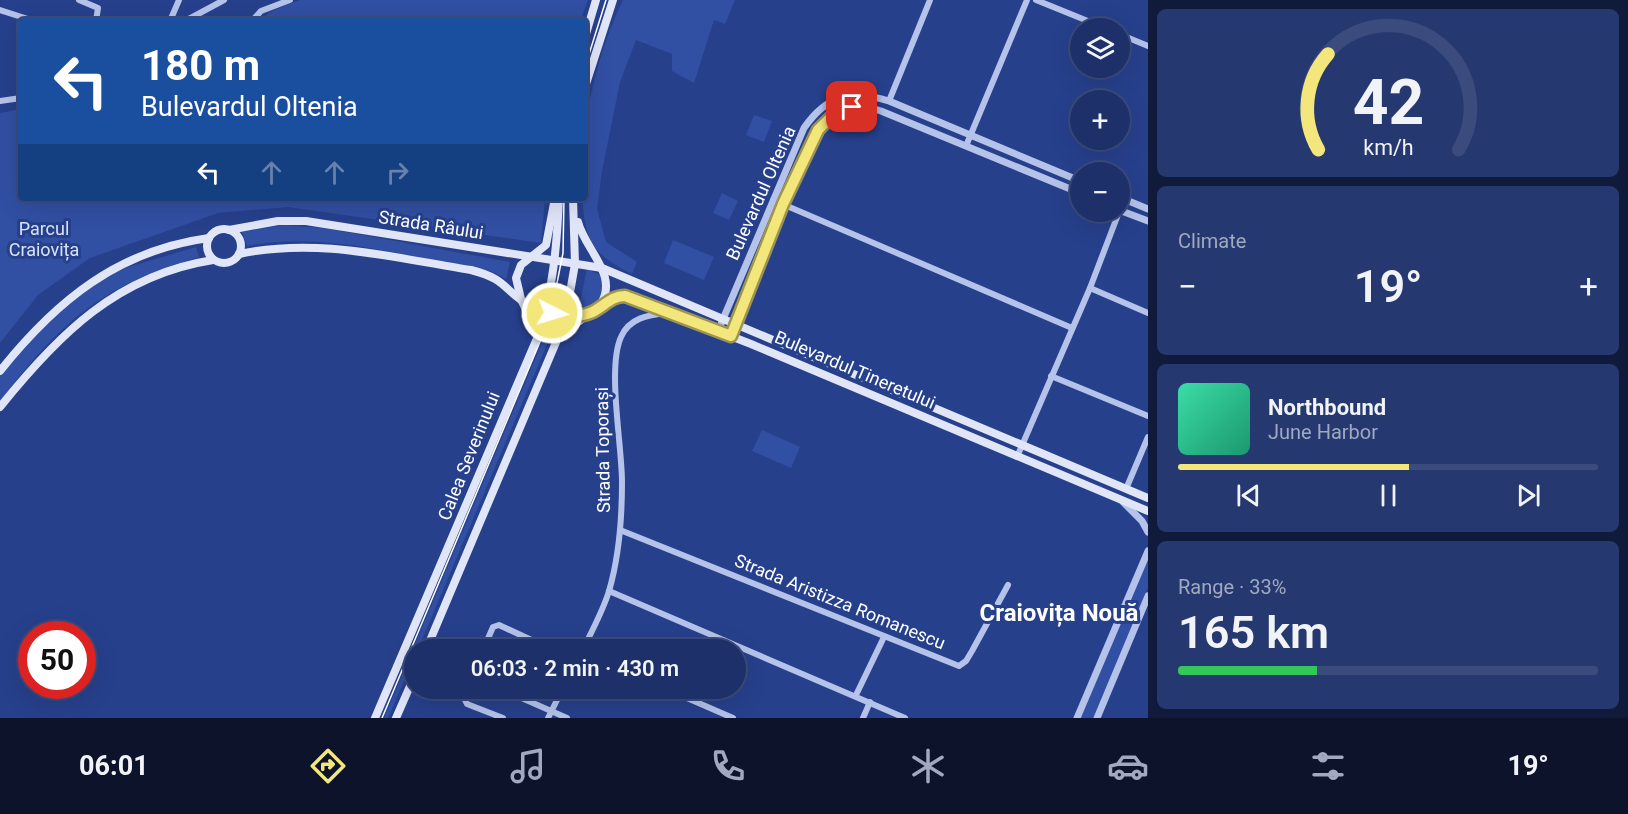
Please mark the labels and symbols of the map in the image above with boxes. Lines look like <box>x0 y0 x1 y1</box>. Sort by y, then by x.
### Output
pin <box>826 81 877 132</box>
street label: Bulevardul Oltenia <box>722 123 800 263</box>
street label: Strada Râului <box>377 206 485 243</box>
park label: Parcul Craiovița <box>9 218 79 261</box>
position arrow <box>520 281 584 345</box>
street label: Bulevardul Tineretului <box>772 326 939 413</box>
street label: Strada Toporași <box>591 387 615 513</box>
street label: Calea Severinului <box>433 388 504 523</box>
street label: Strada Aristizza Romanescu <box>732 550 949 654</box>
district label: Craiovița Nouă <box>980 599 1139 627</box>
speed limit sign: 50 <box>18 621 96 699</box>

